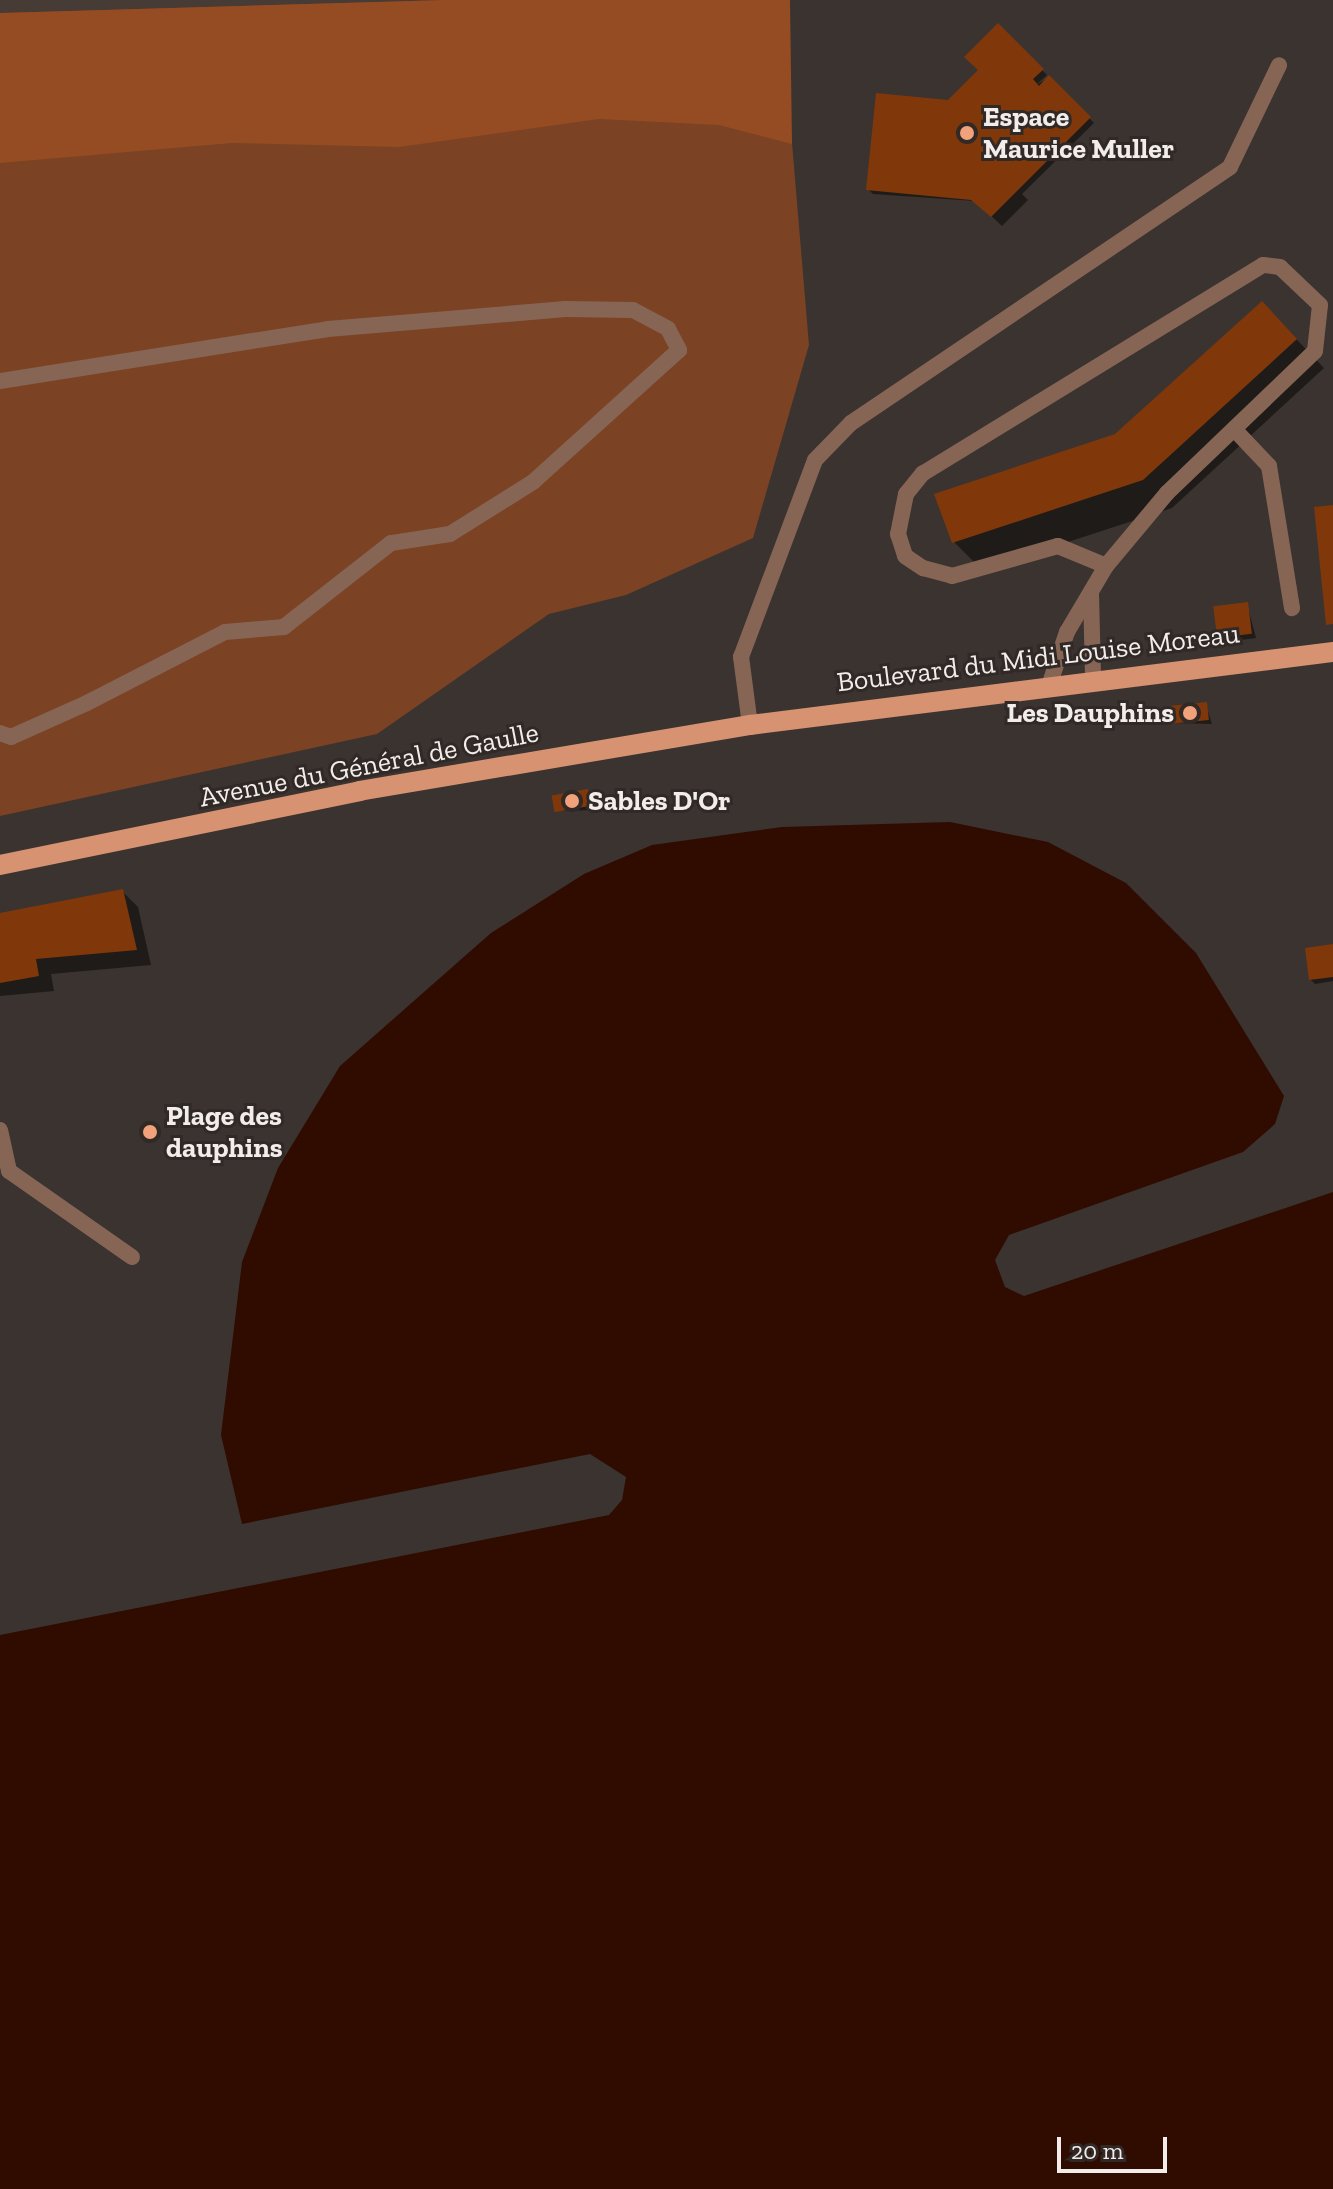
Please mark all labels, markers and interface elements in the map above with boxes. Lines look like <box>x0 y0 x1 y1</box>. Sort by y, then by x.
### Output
place label: Espace Maurice Muller <box>983 100 1174 166</box>
marker: Espace Maurice Muller <box>958 124 976 142</box>
street label: Boulevard du Midi Louise Moreau <box>835 617 1241 699</box>
place label: Les Dauphins <box>1007 696 1174 730</box>
marker: Les Dauphins <box>1181 704 1199 722</box>
street label: Avenue du Général de Gaulle <box>197 716 541 814</box>
place label: Sables D'Or <box>588 784 730 818</box>
marker: Sables D'Or <box>563 792 581 810</box>
place label: Plage des dauphins <box>166 1099 283 1165</box>
marker: Plage des dauphins <box>141 1123 159 1141</box>
scale bar <box>1061 2121 1171 2171</box>
text: 20 m <box>1071 2136 1123 2165</box>

